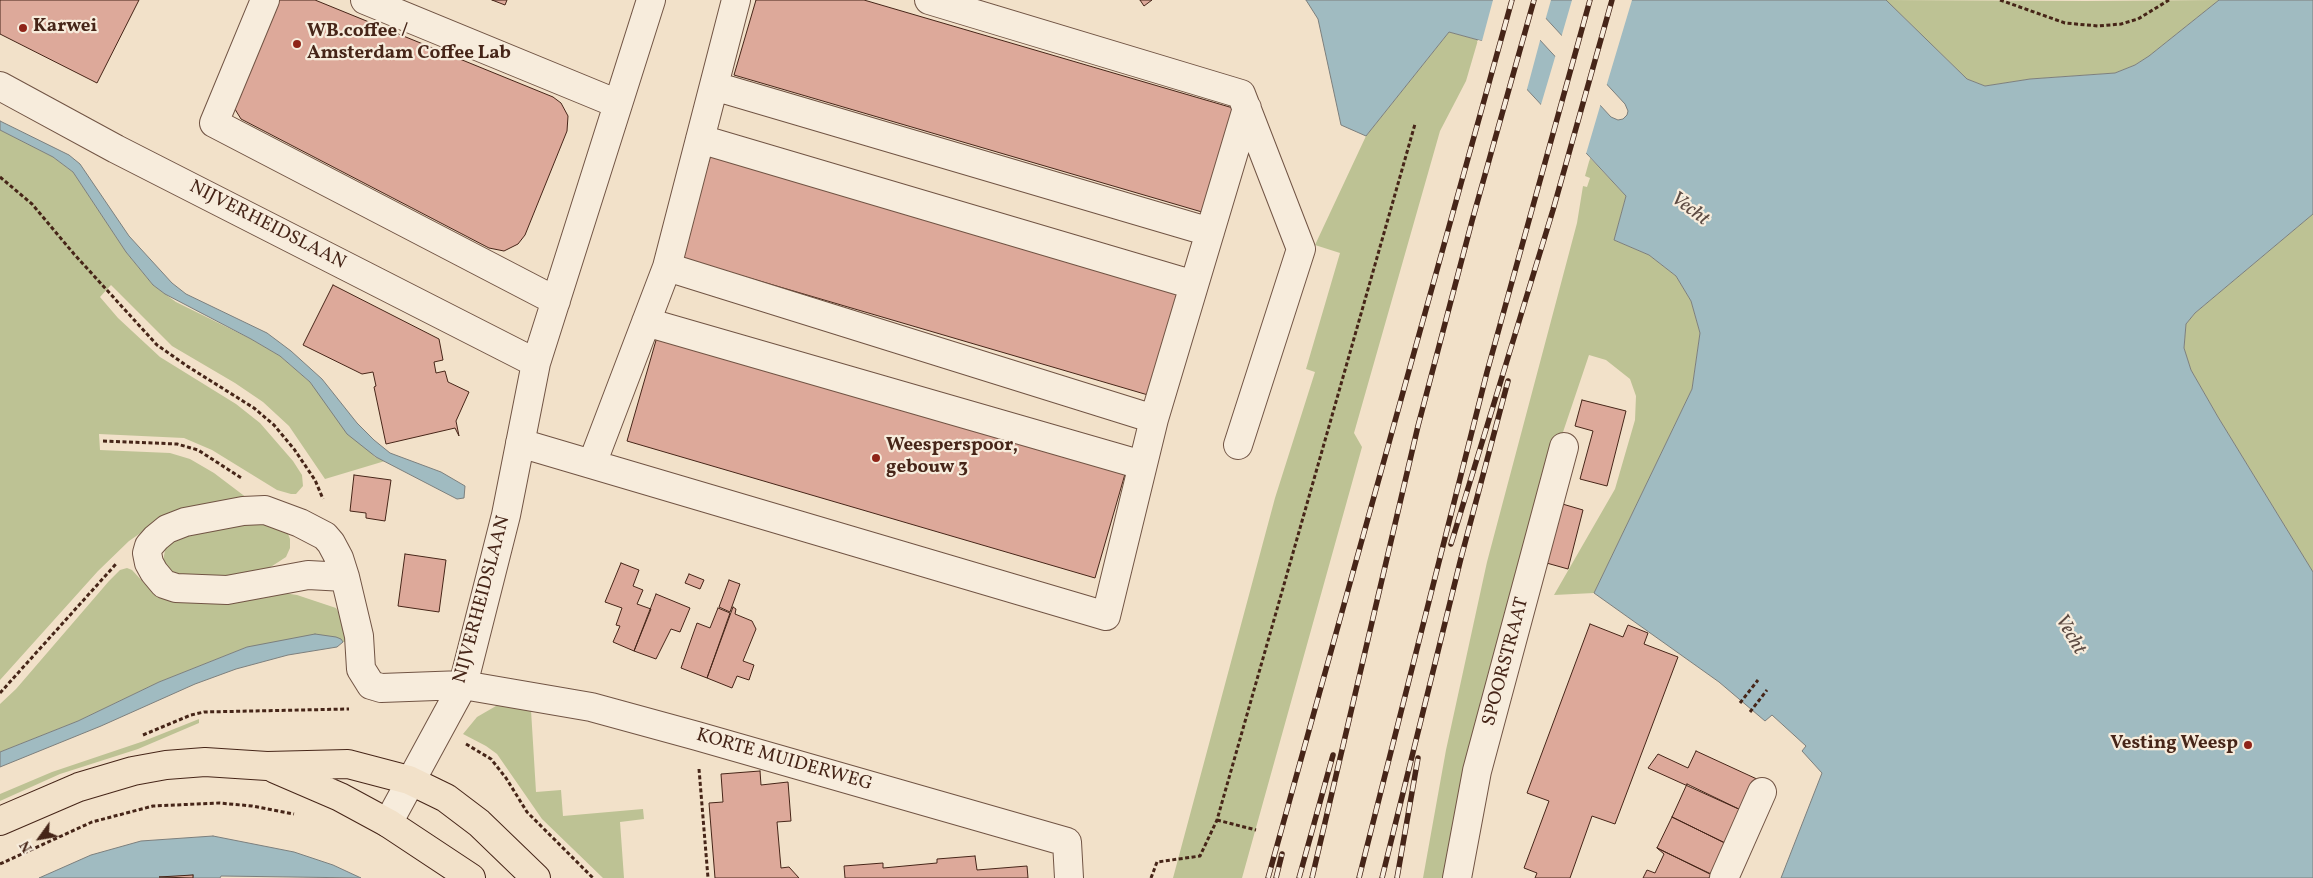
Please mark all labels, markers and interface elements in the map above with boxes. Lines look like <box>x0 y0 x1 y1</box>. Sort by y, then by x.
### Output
place label: Karwei <box>33 17 97 39</box>
marker: Karwei <box>17 22 29 34</box>
place label: WB.coffee / Amsterdam Coffee Lab <box>307 22 511 66</box>
marker: WB.coffee / Amsterdam Coffee Lab <box>291 38 303 50</box>
street label: NIJVERHEIDSLAAN <box>185 177 349 275</box>
water label: Vecht <box>1665 188 1713 232</box>
place label: Weesperspoor, gebouw 3 <box>886 436 1018 480</box>
marker: Weesperspoor, gebouw 3 <box>870 452 882 464</box>
street label: NIJVERHEIDSLAAN <box>450 514 516 686</box>
street label: SPOORSTRAAT <box>1479 595 1535 729</box>
water label: Vecht <box>2048 611 2090 659</box>
street label: KORTE MUIDERWEG <box>693 725 875 797</box>
place label: Vesting Weesp <box>2110 734 2238 756</box>
marker: Vesting Weesp <box>2242 739 2254 751</box>
north arrow <box>15 813 65 863</box>
text: N <box>16 837 38 856</box>

